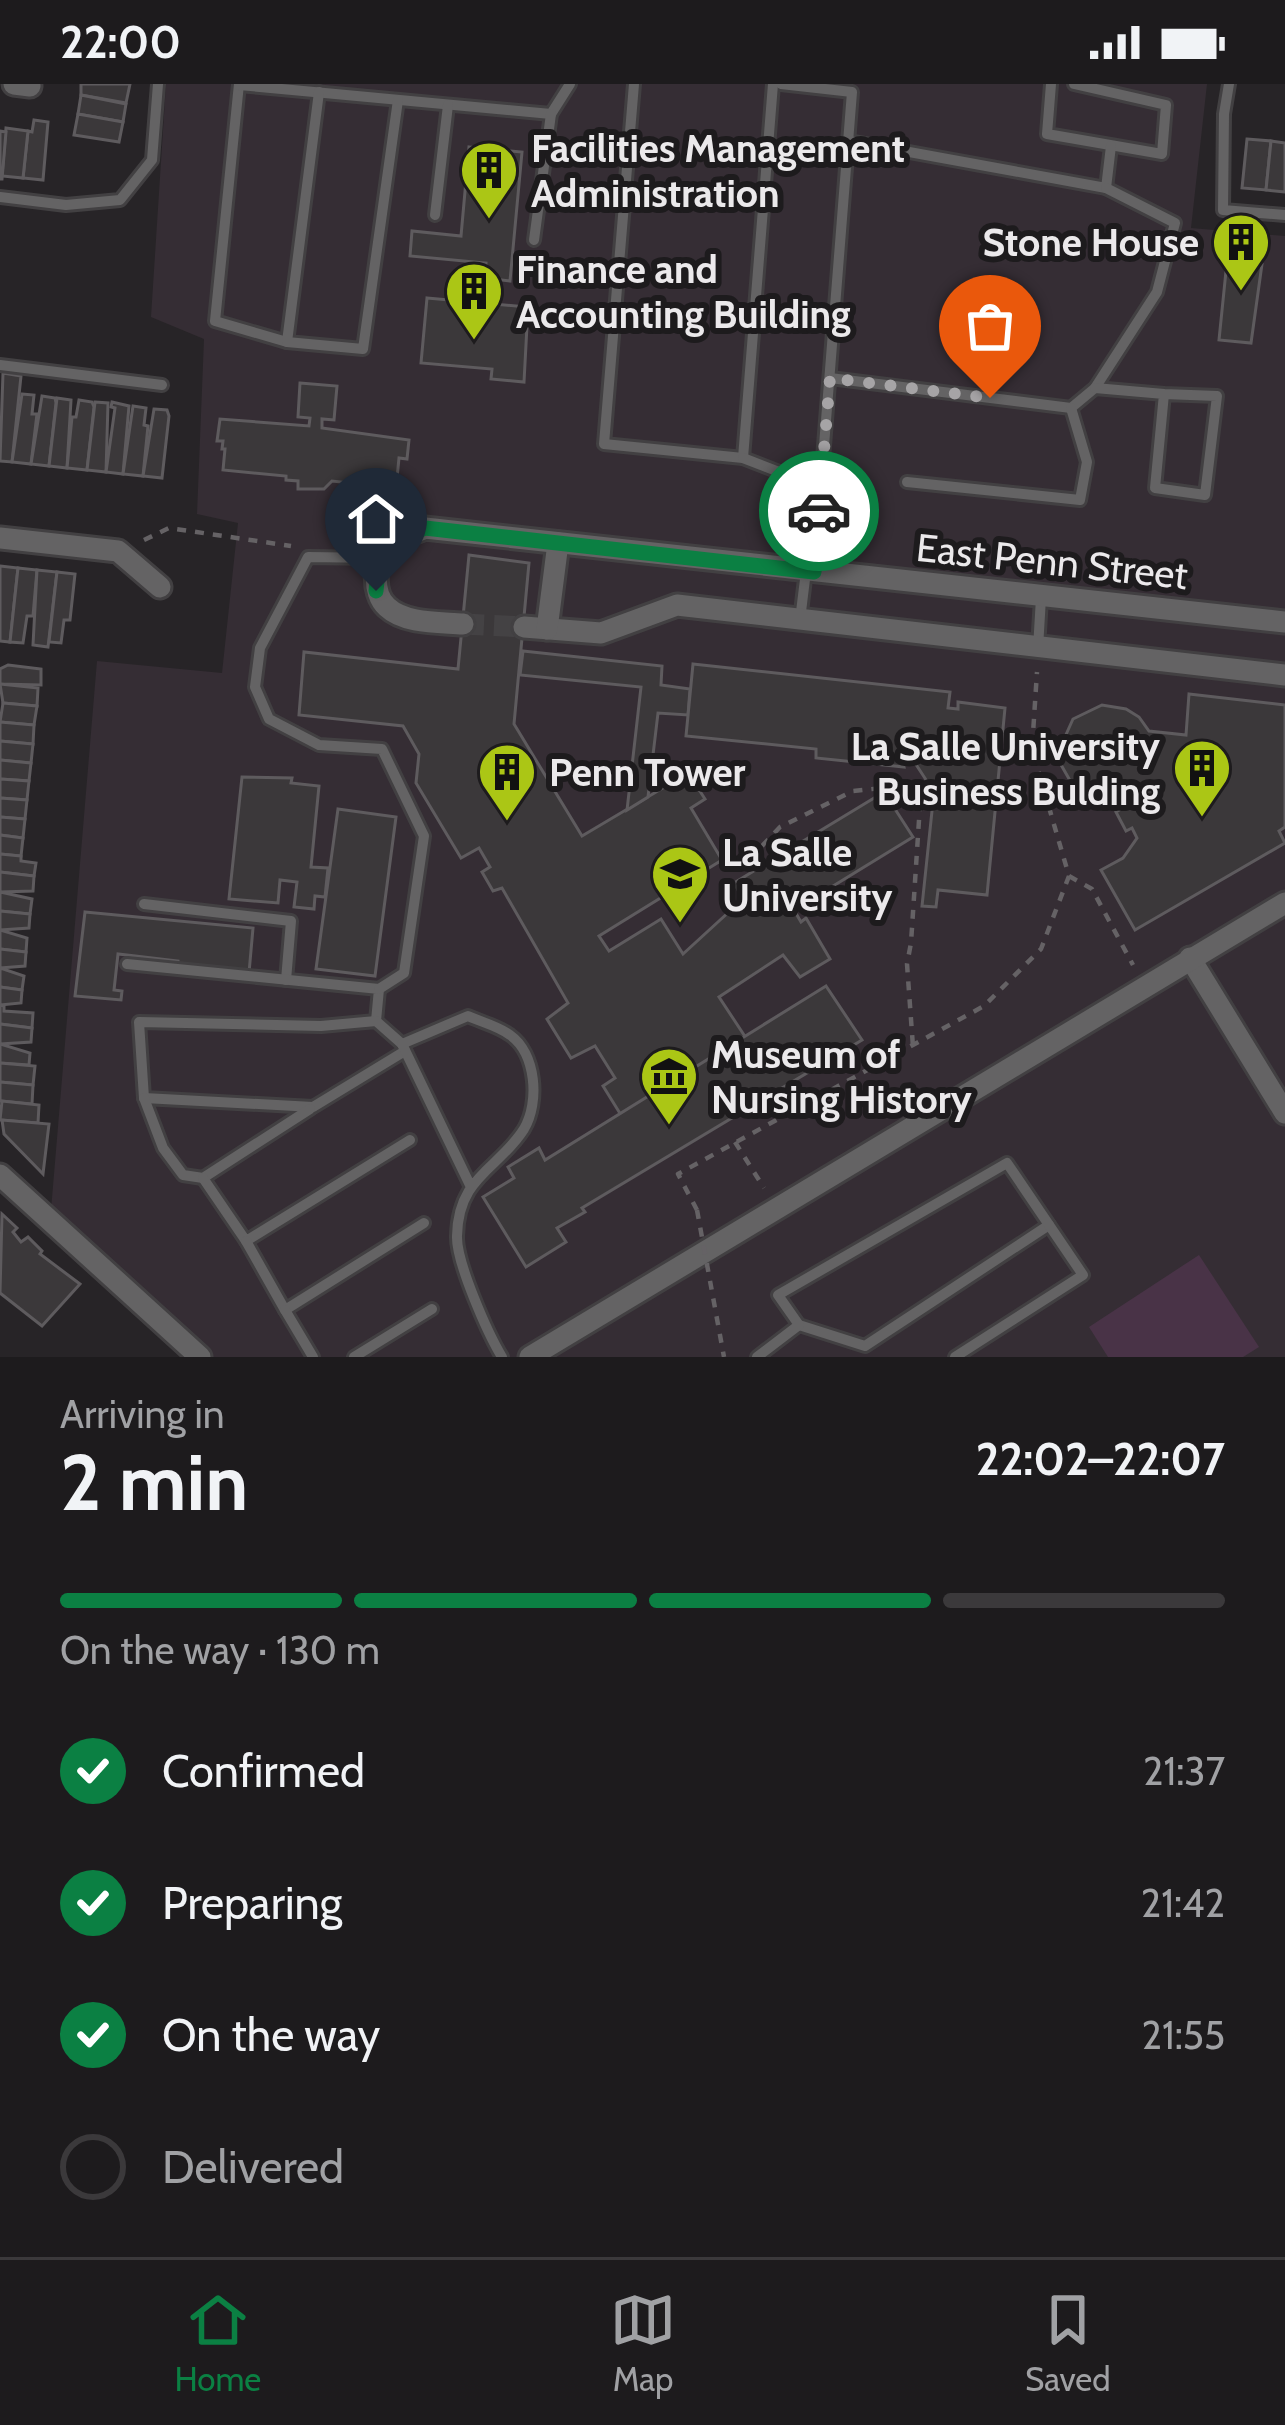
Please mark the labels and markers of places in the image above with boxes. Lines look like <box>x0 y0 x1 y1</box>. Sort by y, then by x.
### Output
place label: Facilities Management Administration <box>531 124 905 217</box>
building icon: Facilities Management Administration <box>458 139 520 221</box>
building icon: Stone House <box>1210 211 1272 293</box>
place label: Stone House <box>983 218 1199 266</box>
place label: Finance and Accounting Building <box>516 245 851 338</box>
building icon: Finance and Accounting Building <box>443 260 505 342</box>
pin <box>939 275 1041 398</box>
pin <box>325 468 427 591</box>
place label: La Salle University Business Bulding <box>851 722 1160 815</box>
building icon: La Salle University Business Bulding <box>1171 737 1233 819</box>
building icon: Penn Tower <box>476 741 538 823</box>
place label: Penn Tower <box>549 748 746 796</box>
place label: La Salle University <box>722 828 892 921</box>
school or university icon: La Salle University <box>649 843 711 925</box>
place label: Museum of Nursing History <box>711 1030 972 1123</box>
museum icon: Museum of Nursing History <box>638 1045 700 1127</box>

